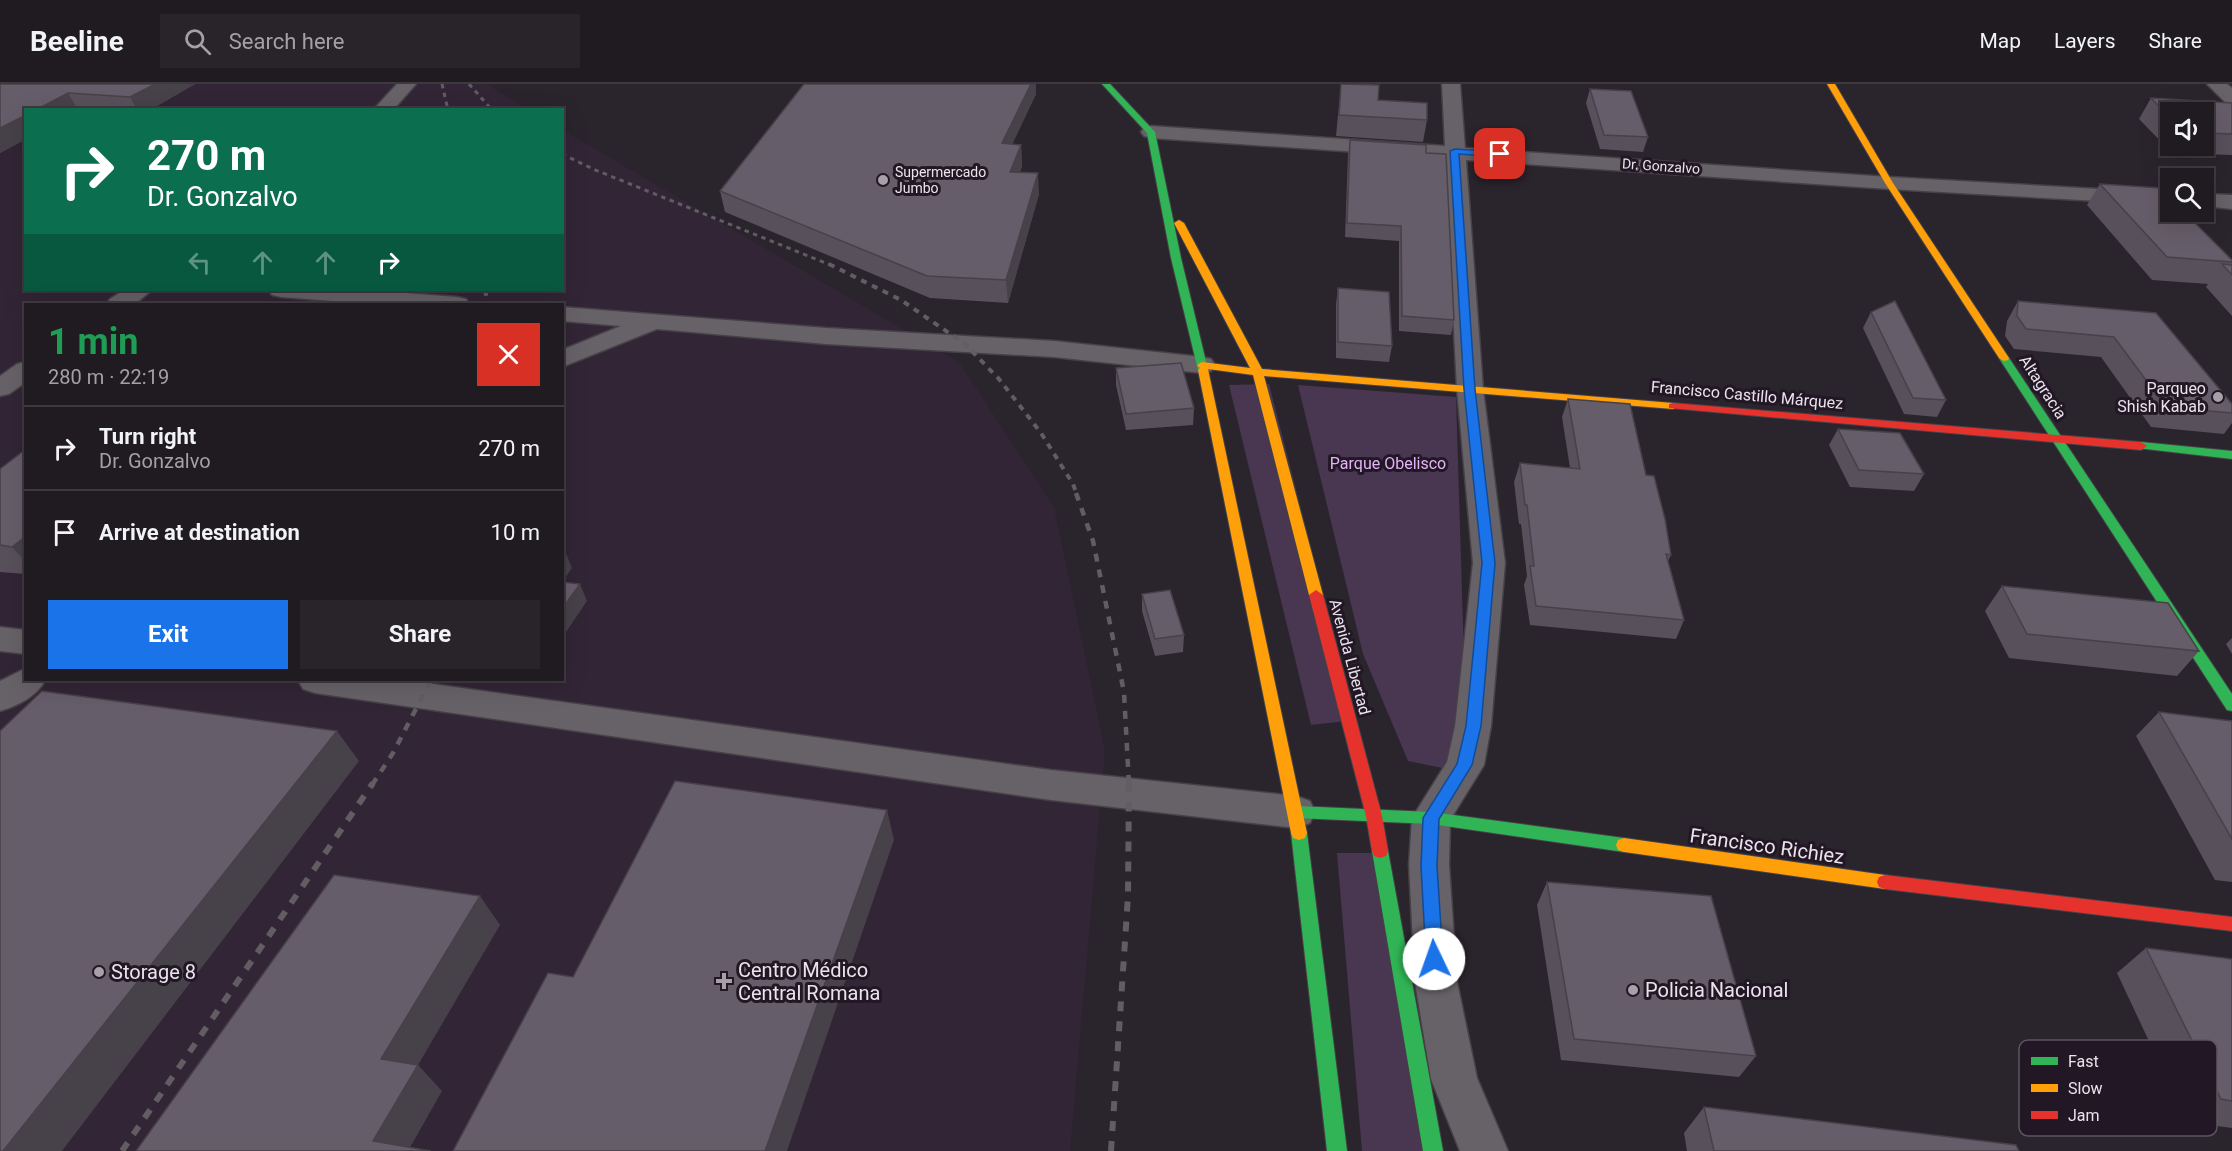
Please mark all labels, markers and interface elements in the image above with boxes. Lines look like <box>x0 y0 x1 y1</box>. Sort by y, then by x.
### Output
search box <box>160 14 580 68</box>
text: Beeline <box>30 25 124 58</box>
icon: search <box>181 25 214 58</box>
text: Search here <box>229 29 345 54</box>
text: Map <box>1979 29 2021 53</box>
text: Layers <box>2054 29 2115 53</box>
text: Share <box>2148 29 2202 53</box>
map controls <box>2160 102 2214 222</box>
button: sound <box>2160 102 2214 156</box>
pin <box>1474 128 1525 179</box>
text: 270 m <box>147 131 266 180</box>
icon: right <box>48 132 126 210</box>
icon: arrive <box>1483 137 1516 170</box>
street label: Dr. Gonzalvo <box>1621 155 1701 177</box>
place label: Supermercado Jumbo <box>895 164 986 196</box>
button: search <box>2160 168 2214 222</box>
marker: Supermercado Jumbo <box>876 173 890 187</box>
text: Dr. Gonzalvo <box>147 181 298 213</box>
icon: left <box>183 246 216 279</box>
icon: ahead <box>246 246 279 279</box>
icon: ahead <box>309 246 342 279</box>
icon: right <box>372 246 405 279</box>
text: 1 min <box>48 321 139 363</box>
button: close <box>477 323 540 386</box>
street label: Altagracia <box>2015 352 2071 422</box>
text: 280 m · 22:19 <box>48 365 169 389</box>
street label: Francisco Castillo Márquez <box>1650 377 1844 413</box>
place label: Parqueo Shish Kabab <box>2117 379 2206 416</box>
marker: Parqueo Shish Kabab <box>2211 390 2225 404</box>
text: Turn right <box>99 424 196 449</box>
icon: right <box>48 432 81 465</box>
text: 270 m <box>478 436 540 461</box>
text: Dr. Gonzalvo <box>99 449 211 473</box>
park label: Parque Obelisco <box>1330 454 1446 473</box>
icon: arrive <box>48 516 81 549</box>
text: Arrive at destination <box>99 520 300 545</box>
text: 10 m <box>491 520 540 545</box>
street label: Avenida Libertad <box>1325 597 1375 717</box>
button: Exit <box>48 600 288 669</box>
button: Share <box>300 600 540 669</box>
street label: Francisco Richiez <box>1688 823 1846 869</box>
position arrow <box>1402 927 1466 991</box>
place label: Centro Médico Central Romana <box>738 958 880 1005</box>
place label: Storage 8 <box>111 960 196 984</box>
marker: Storage 8 <box>92 965 106 979</box>
marker: Centro Médico Central Romana <box>715 972 733 990</box>
place label: Policia Nacional <box>1645 978 1788 1002</box>
marker: Policia Nacional <box>1626 983 1640 997</box>
legend <box>2019 1040 2217 1136</box>
text: Fast <box>2068 1052 2099 1071</box>
text: Slow <box>2068 1079 2103 1098</box>
text: Jam <box>2068 1106 2100 1125</box>

